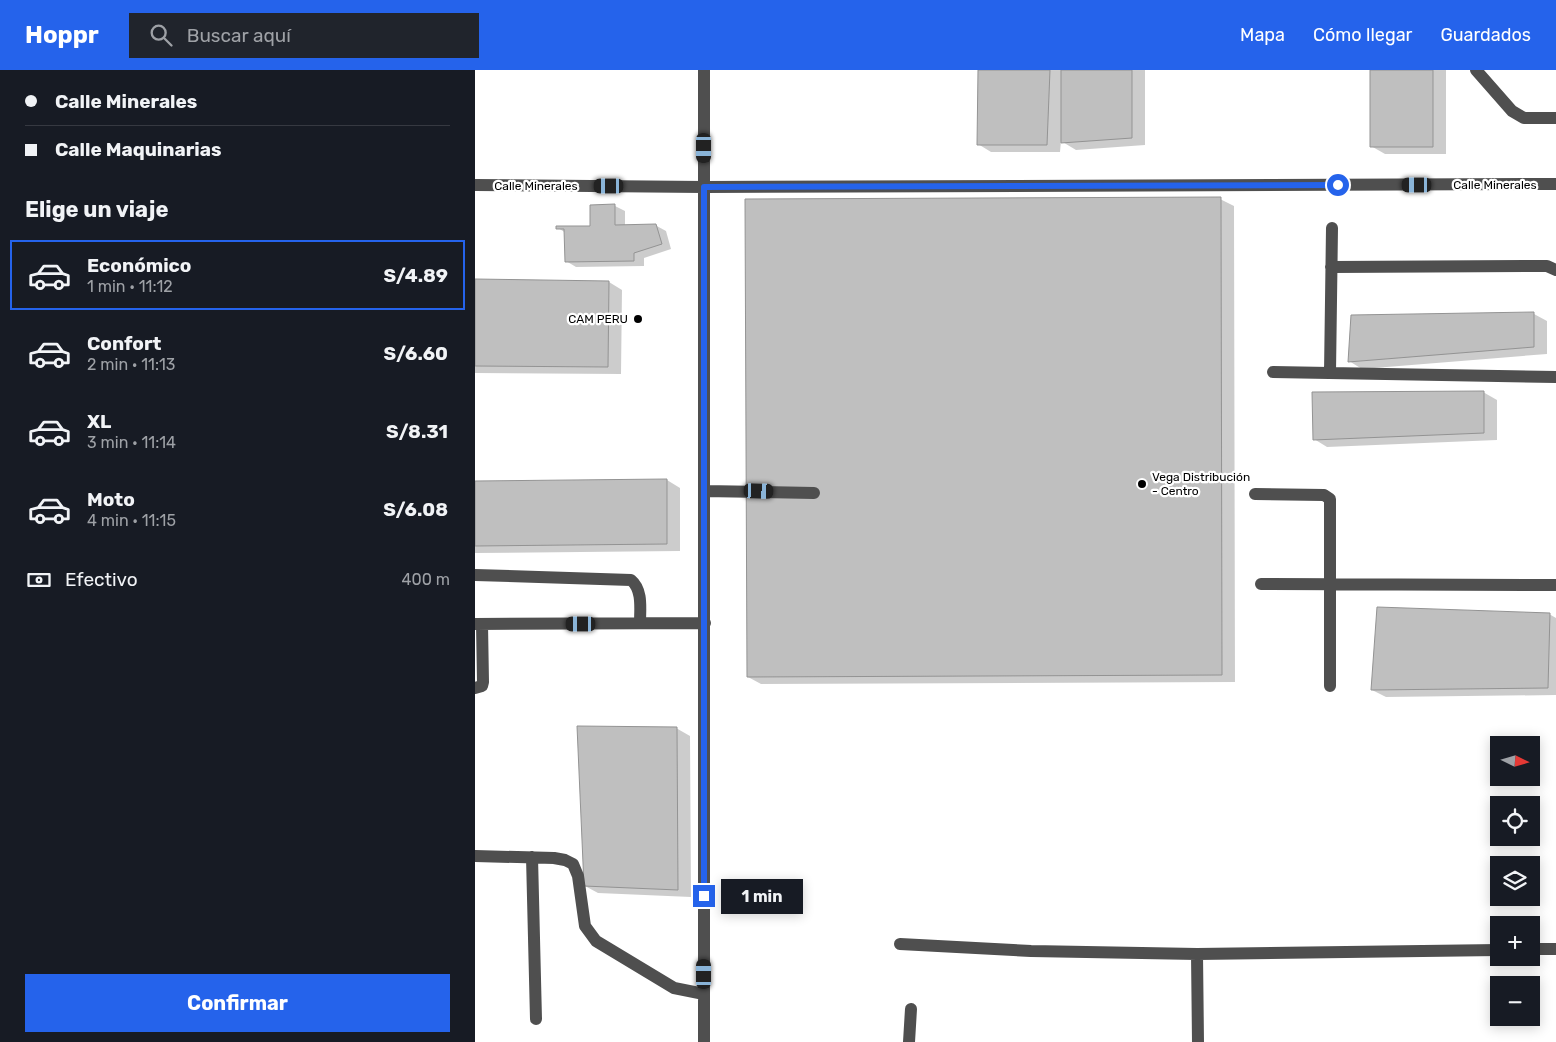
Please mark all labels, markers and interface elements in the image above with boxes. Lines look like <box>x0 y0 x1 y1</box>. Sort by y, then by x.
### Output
search box <box>129 13 479 58</box>
text: Hoppr <box>25 21 99 49</box>
icon: search <box>147 21 175 49</box>
text: Buscar aquí <box>187 24 291 47</box>
text: Mapa <box>1240 24 1285 46</box>
text: Cómo llegar <box>1313 24 1412 46</box>
text: Guardados <box>1440 24 1531 46</box>
text: Calle Minerales <box>55 90 197 113</box>
car <box>696 133 711 163</box>
text: Calle Maquinarias <box>55 138 222 161</box>
route start <box>1327 174 1349 196</box>
car <box>1402 178 1432 193</box>
street label: Calle Minerales <box>1453 178 1537 192</box>
street label: Calle Minerales <box>494 179 578 193</box>
car <box>594 179 624 194</box>
text: Elige un viaje <box>25 196 169 223</box>
icon: car <box>27 253 72 298</box>
text: Económico <box>87 254 191 277</box>
text: S/4.89 <box>383 264 448 287</box>
text: 1 min · 11:12 <box>87 277 173 296</box>
place label: CAM PERU <box>568 312 628 326</box>
marker: CAM PERU <box>632 313 644 325</box>
icon: car <box>27 331 72 376</box>
text: Confort <box>87 332 161 355</box>
text: S/6.60 <box>384 342 448 365</box>
text: 2 min · 11:13 <box>87 355 175 374</box>
icon: car <box>27 409 72 454</box>
text: XL <box>87 410 111 433</box>
text: S/8.31 <box>386 420 448 443</box>
text: 3 min · 11:14 <box>87 433 176 452</box>
place label: Vega Distribución - Centro <box>1152 470 1250 498</box>
marker: Vega Distribución - Centro <box>1136 478 1148 490</box>
car <box>743 483 774 499</box>
icon: car <box>27 487 72 532</box>
text: Moto <box>87 488 135 511</box>
text: S/6.08 <box>383 498 448 521</box>
text: 4 min · 11:15 <box>87 511 176 530</box>
icon: cash <box>25 566 53 594</box>
text: Efectivo <box>65 568 138 591</box>
text: 400 m <box>402 570 450 589</box>
car <box>566 617 596 632</box>
north arrow <box>1490 736 1540 786</box>
map controls <box>1490 736 1540 1026</box>
button: locate <box>1490 796 1540 846</box>
button: layers <box>1490 856 1540 906</box>
callout: 1 min <box>721 878 804 914</box>
route end <box>693 885 715 907</box>
text: 1 min <box>742 887 782 906</box>
button: + <box>1490 916 1540 966</box>
car <box>696 959 711 989</box>
button: Confirmar <box>25 974 450 1032</box>
button: − <box>1490 976 1540 1026</box>

